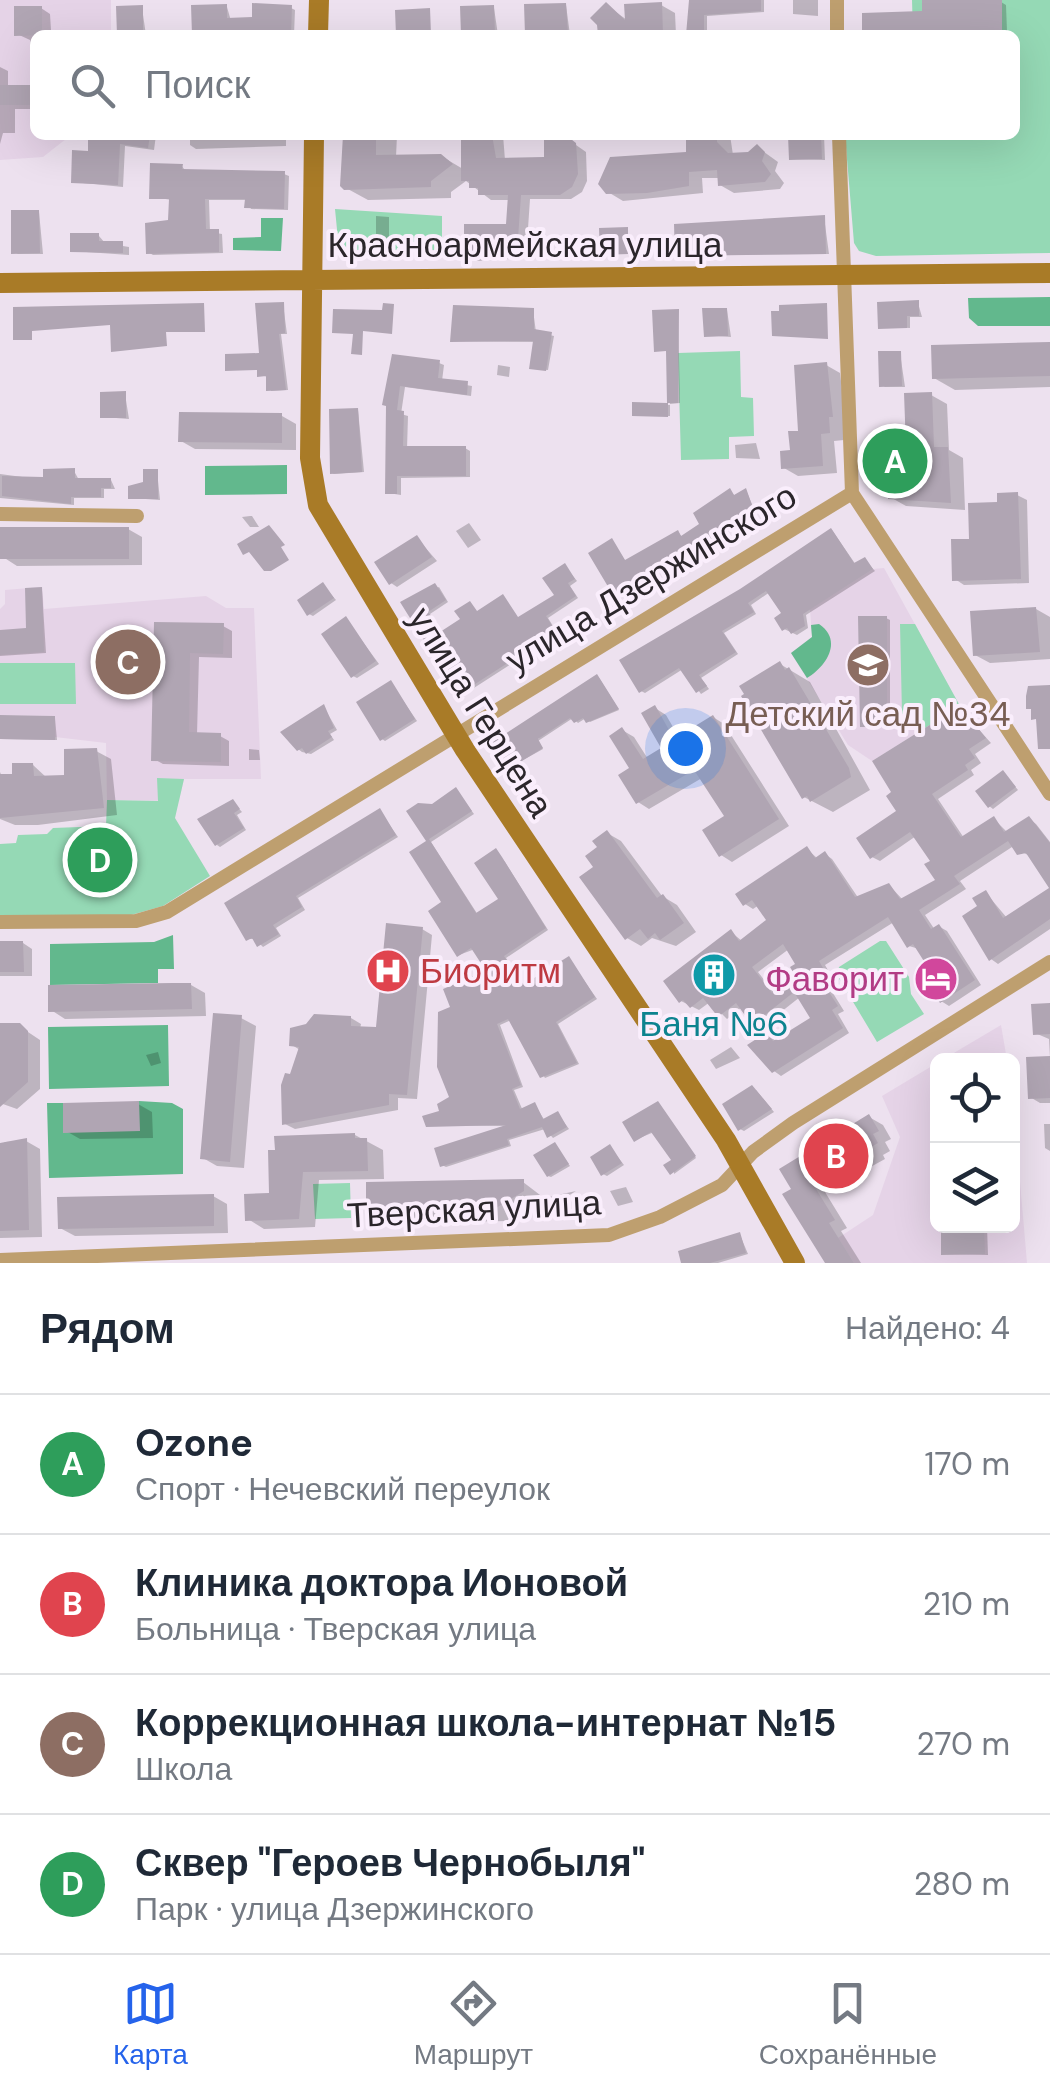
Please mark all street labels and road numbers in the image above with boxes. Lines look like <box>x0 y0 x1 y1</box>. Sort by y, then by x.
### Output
street label: Красноармейская улица <box>327 222 723 268</box>
street label: улица Дзержинского <box>497 473 805 683</box>
street label: улица Герцена <box>398 598 564 826</box>
street label: Тверская улица <box>346 1179 603 1239</box>

